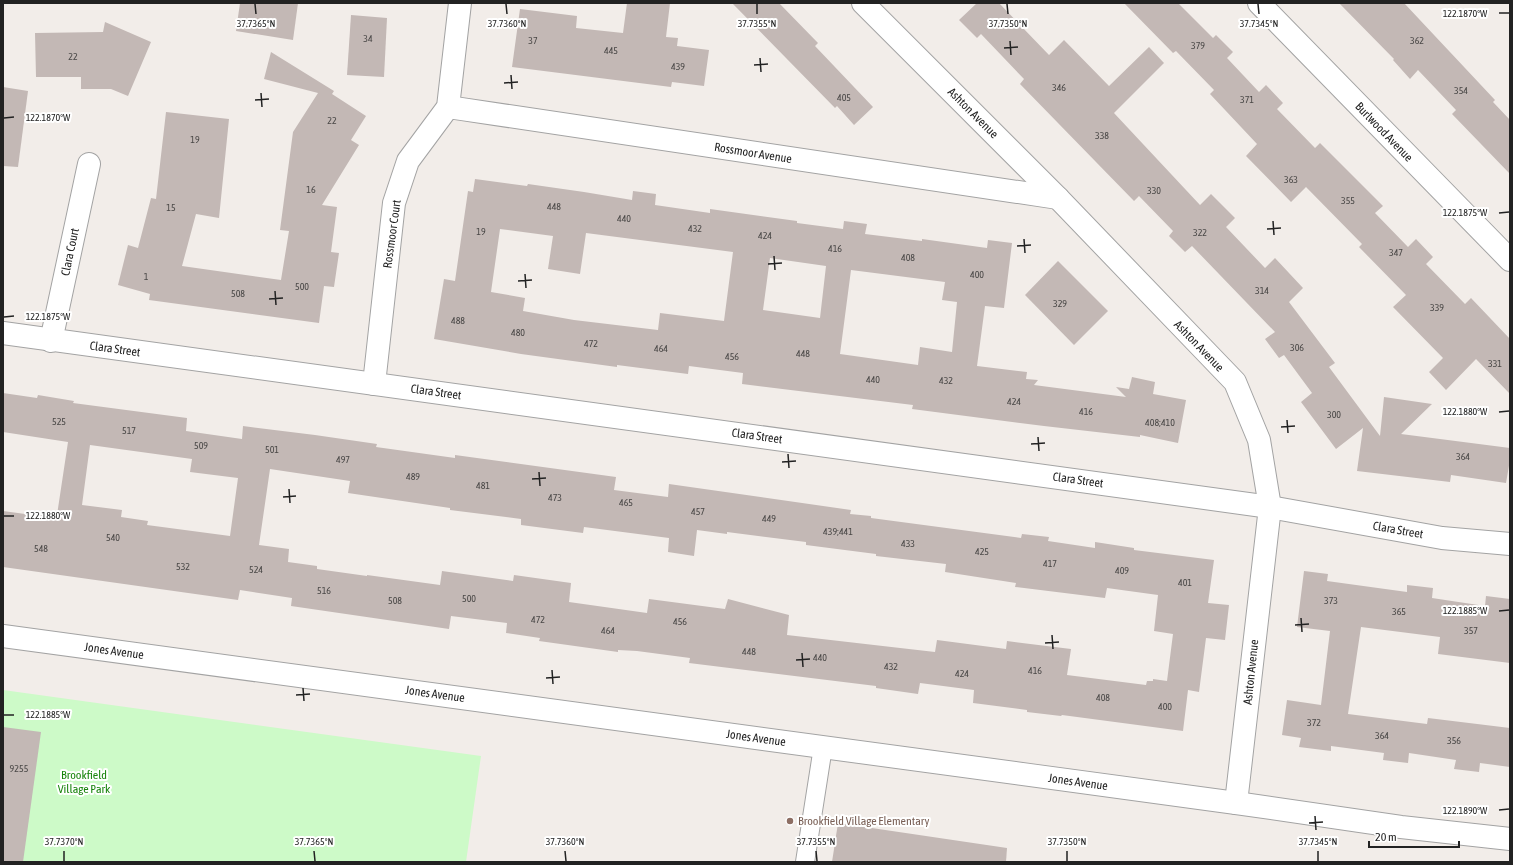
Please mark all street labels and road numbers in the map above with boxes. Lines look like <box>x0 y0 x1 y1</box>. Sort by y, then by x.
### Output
street label: Ashton Avenue <box>945 85 1001 141</box>
street label: Burlwood Avenue <box>1352 99 1416 165</box>
street label: Rossmoor Avenue <box>713 140 793 166</box>
street label: Rossmoor Court <box>380 198 404 269</box>
street label: Clara Court <box>58 226 82 277</box>
street label: Ashton Avenue <box>1171 318 1227 374</box>
street label: Clara Street <box>89 339 142 360</box>
street label: Clara Street <box>410 382 463 403</box>
street label: Clara Street <box>731 426 784 447</box>
street label: Clara Street <box>1052 470 1105 491</box>
street label: Clara Street <box>1372 519 1425 541</box>
street label: Ashton Avenue <box>1241 639 1261 705</box>
street label: Jones Avenue <box>83 640 145 662</box>
street label: Jones Avenue <box>404 683 466 705</box>
street label: Jones Avenue <box>725 727 787 749</box>
street label: Jones Avenue <box>1047 771 1109 793</box>

